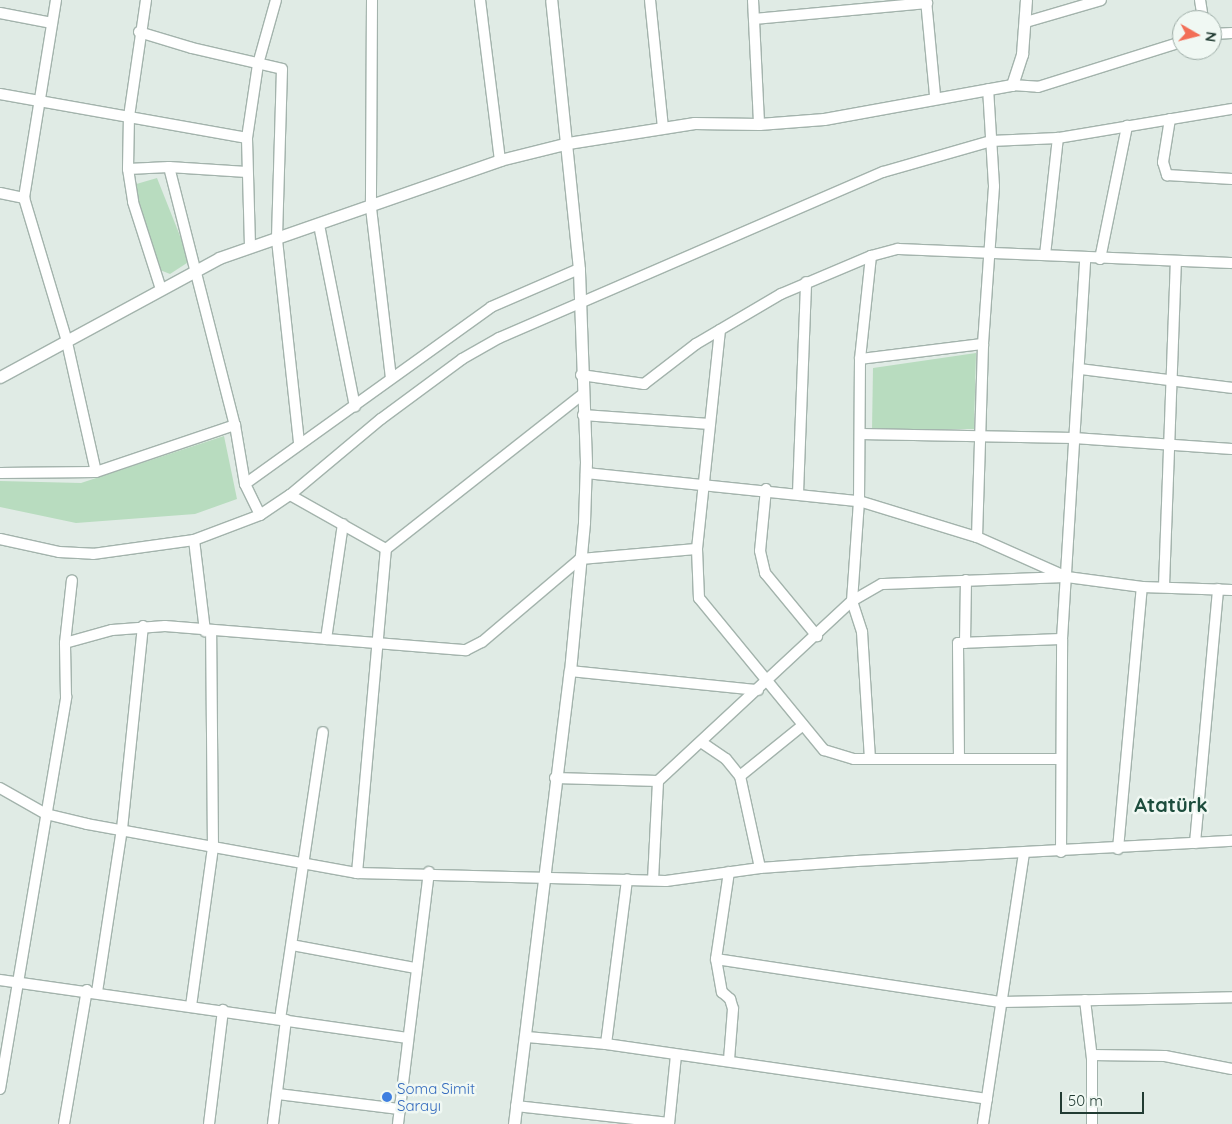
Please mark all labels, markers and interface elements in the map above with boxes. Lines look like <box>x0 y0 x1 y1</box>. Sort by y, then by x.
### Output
north arrow <box>1172 10 1222 60</box>
text: N <box>1201 31 1220 43</box>
district label: Atatürk <box>1134 792 1208 816</box>
place label: Soma Simit Sarayı <box>397 1079 475 1114</box>
scale bar <box>1062 1082 1146 1114</box>
marker: Soma Simit Sarayı <box>381 1091 393 1103</box>
text: 50 m <box>1068 1091 1103 1110</box>

